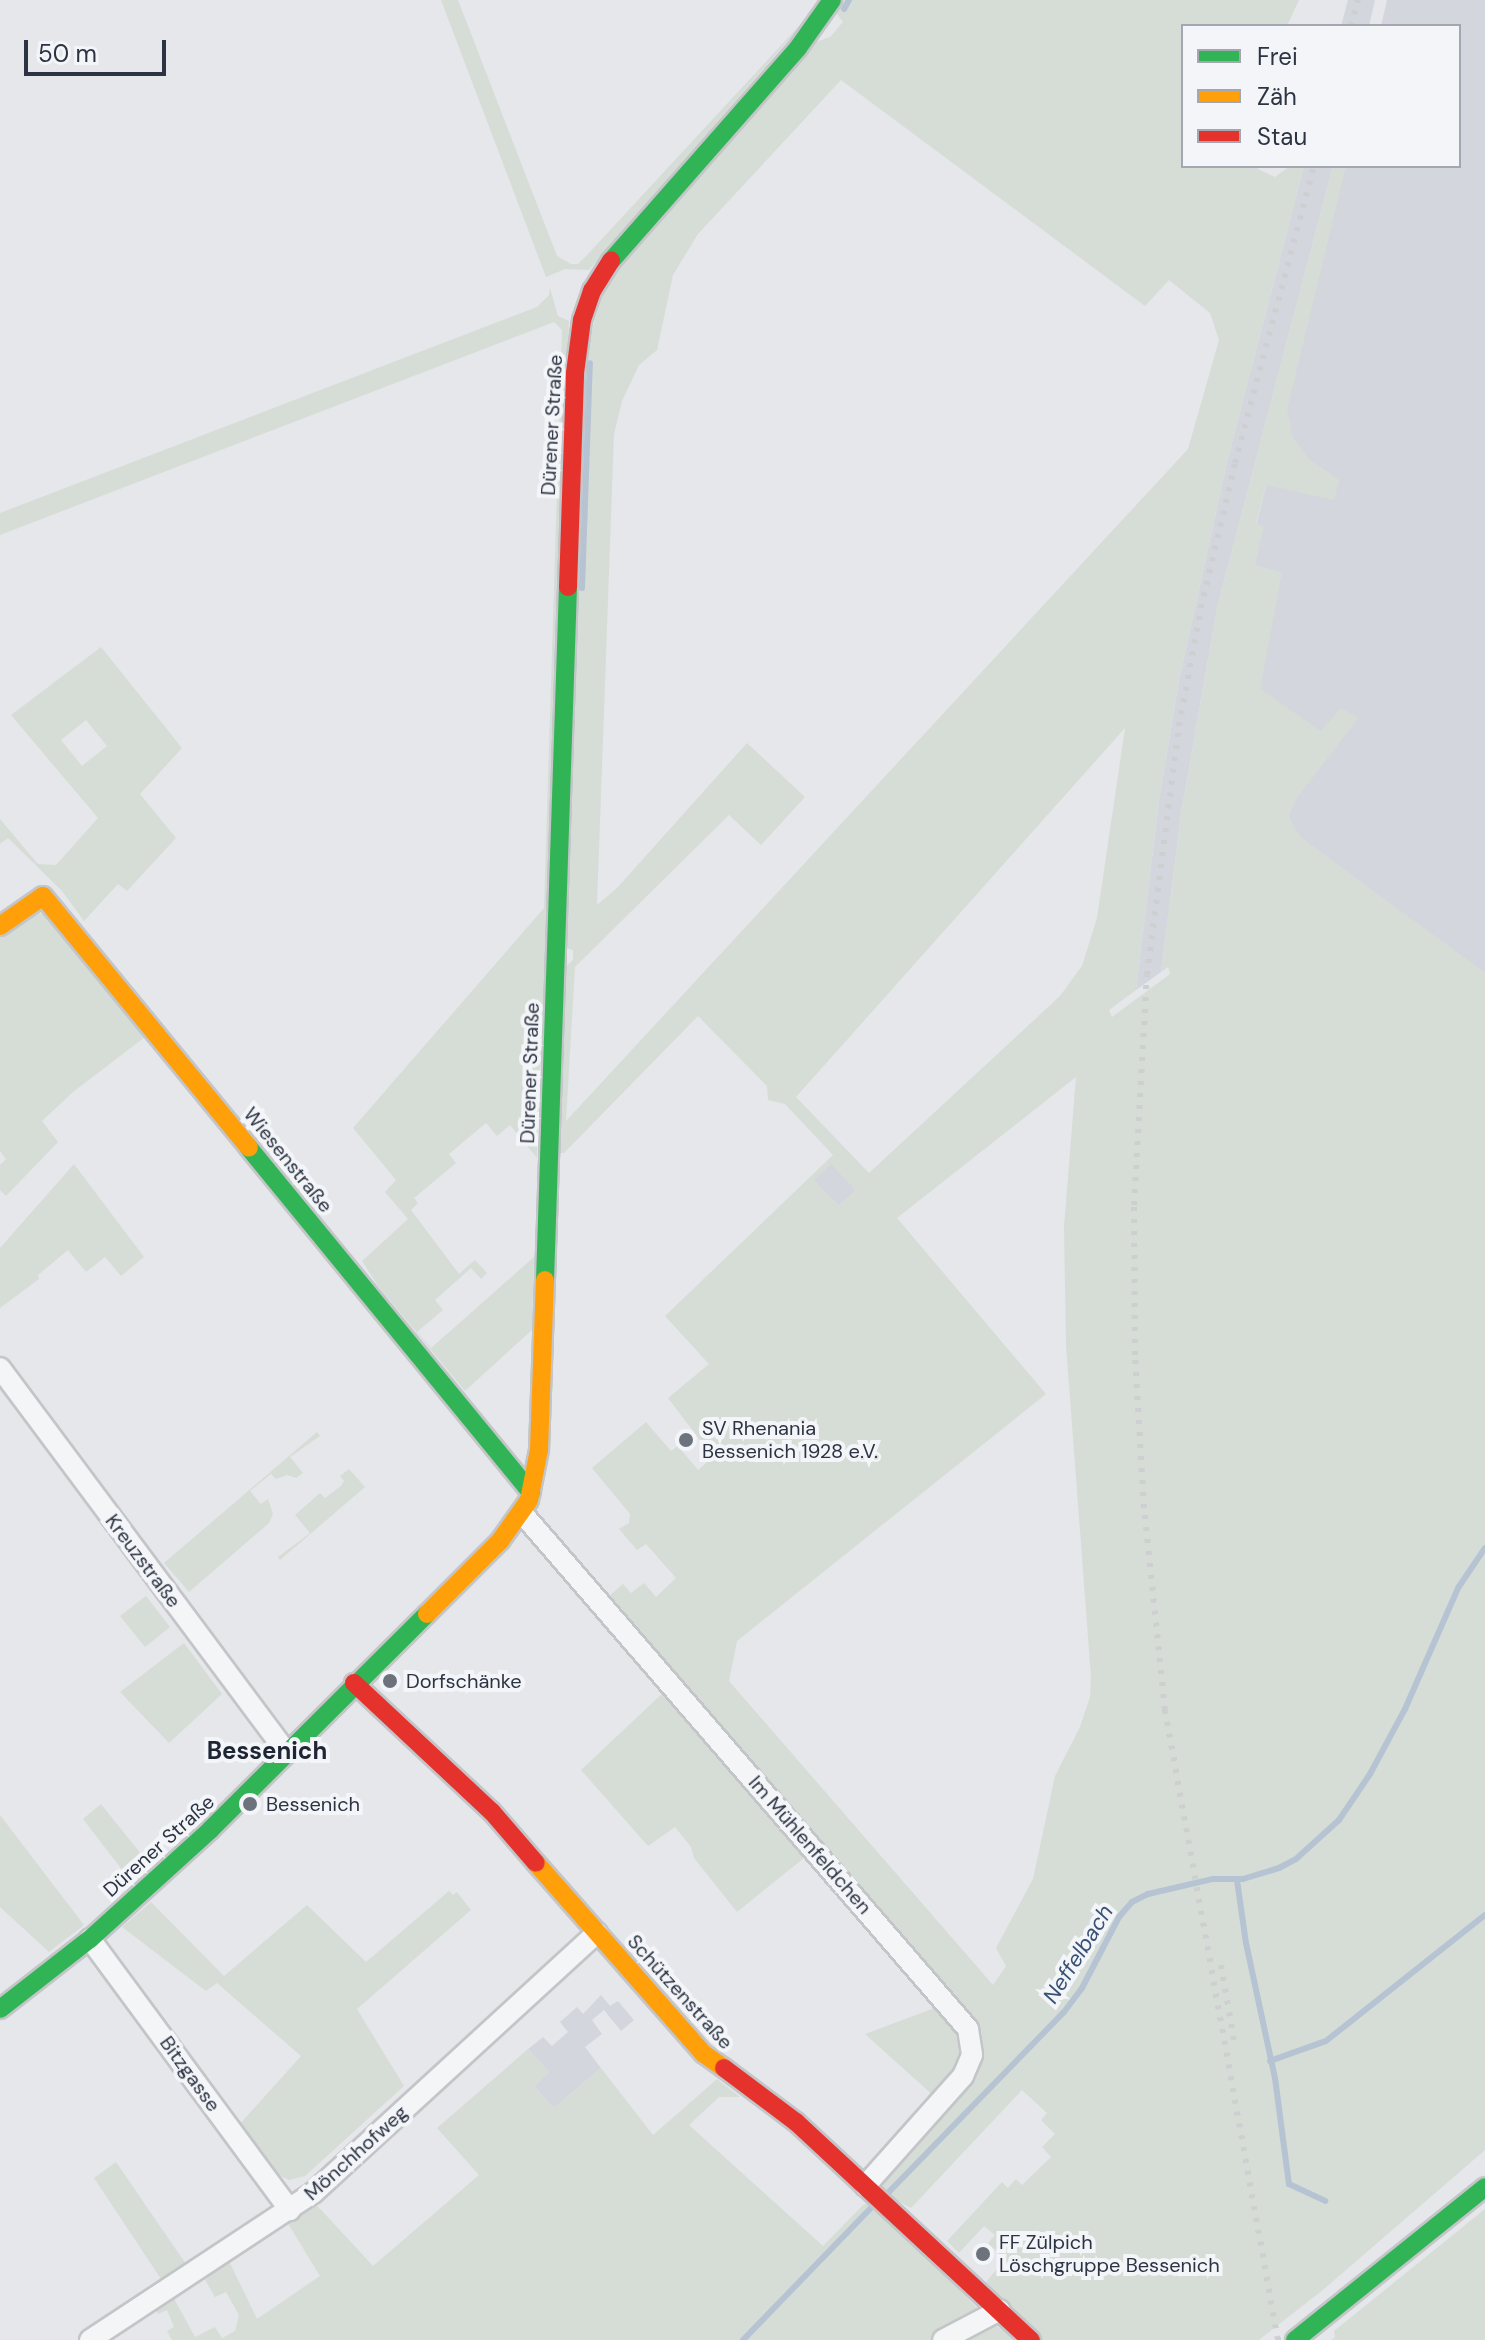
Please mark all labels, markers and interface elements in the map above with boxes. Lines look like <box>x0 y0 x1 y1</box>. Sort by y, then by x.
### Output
scale bar <box>28 24 170 74</box>
legend <box>1181 24 1461 168</box>
text: 50 m <box>38 38 97 69</box>
text: Frei <box>1257 41 1298 72</box>
text: Zäh <box>1257 81 1297 112</box>
text: Stau <box>1257 121 1307 152</box>
street label: Dürener Straße <box>536 354 568 496</box>
street label: Dürener Straße <box>516 1002 544 1144</box>
street label: Wiesenstraße <box>238 1103 338 1217</box>
place label: SV Rhenania Bessenich 1928 e.V. <box>702 1416 878 1463</box>
marker: SV Rhenania Bessenich 1928 e.V. <box>677 1431 695 1449</box>
street label: Kreuzstraße <box>100 1510 186 1612</box>
place label: Dorfschänke <box>406 1669 521 1693</box>
marker: Dorfschänke <box>381 1672 399 1690</box>
district label: Bessenich <box>207 1737 327 1765</box>
street label: Im Mühlenfeldchen <box>743 1771 877 1919</box>
street label: Dürener Straße <box>99 1790 219 1902</box>
place label: Bessenich <box>266 1792 360 1816</box>
marker: Bessenich <box>241 1795 259 1813</box>
water label: Neffelbach <box>1037 1900 1119 2008</box>
street label: Schützenstraße <box>622 1930 738 2054</box>
street label: Bitzgasse <box>155 2032 225 2116</box>
street label: Mönchhofweg <box>299 2100 413 2206</box>
place label: FF Zülpich Löschgruppe Bessenich <box>999 2230 1220 2277</box>
marker: FF Zülpich Löschgruppe Bessenich <box>974 2245 992 2263</box>

